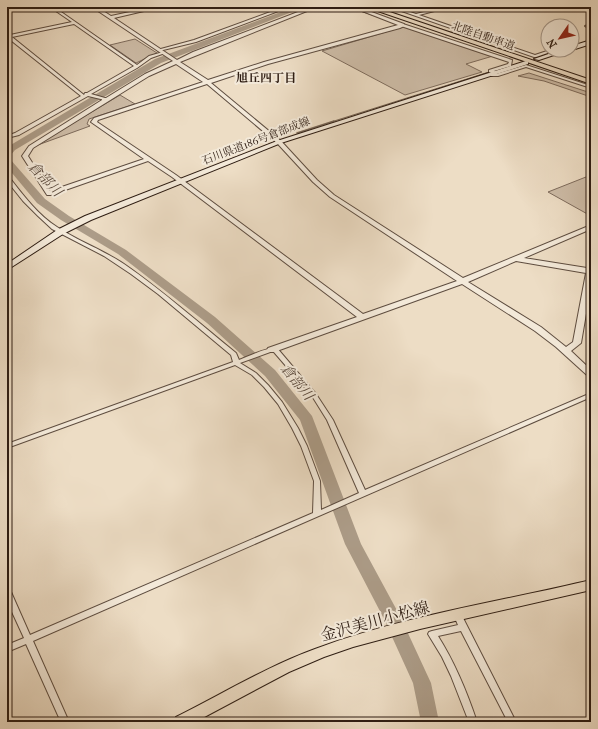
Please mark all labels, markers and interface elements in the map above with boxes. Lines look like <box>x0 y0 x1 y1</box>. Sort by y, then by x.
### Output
north arrow <box>540 18 580 58</box>
street label: 北陸自動車道 <box>450 19 516 53</box>
text: N <box>544 36 560 50</box>
district label: 旭丘四丁目 <box>236 71 296 85</box>
street label: 石川県道186号倉部成線 <box>200 114 312 168</box>
water label: 倉部川 <box>24 158 67 201</box>
water label: 倉部川 <box>277 360 318 405</box>
street label: 金沢美川小松線 <box>318 597 432 645</box>

